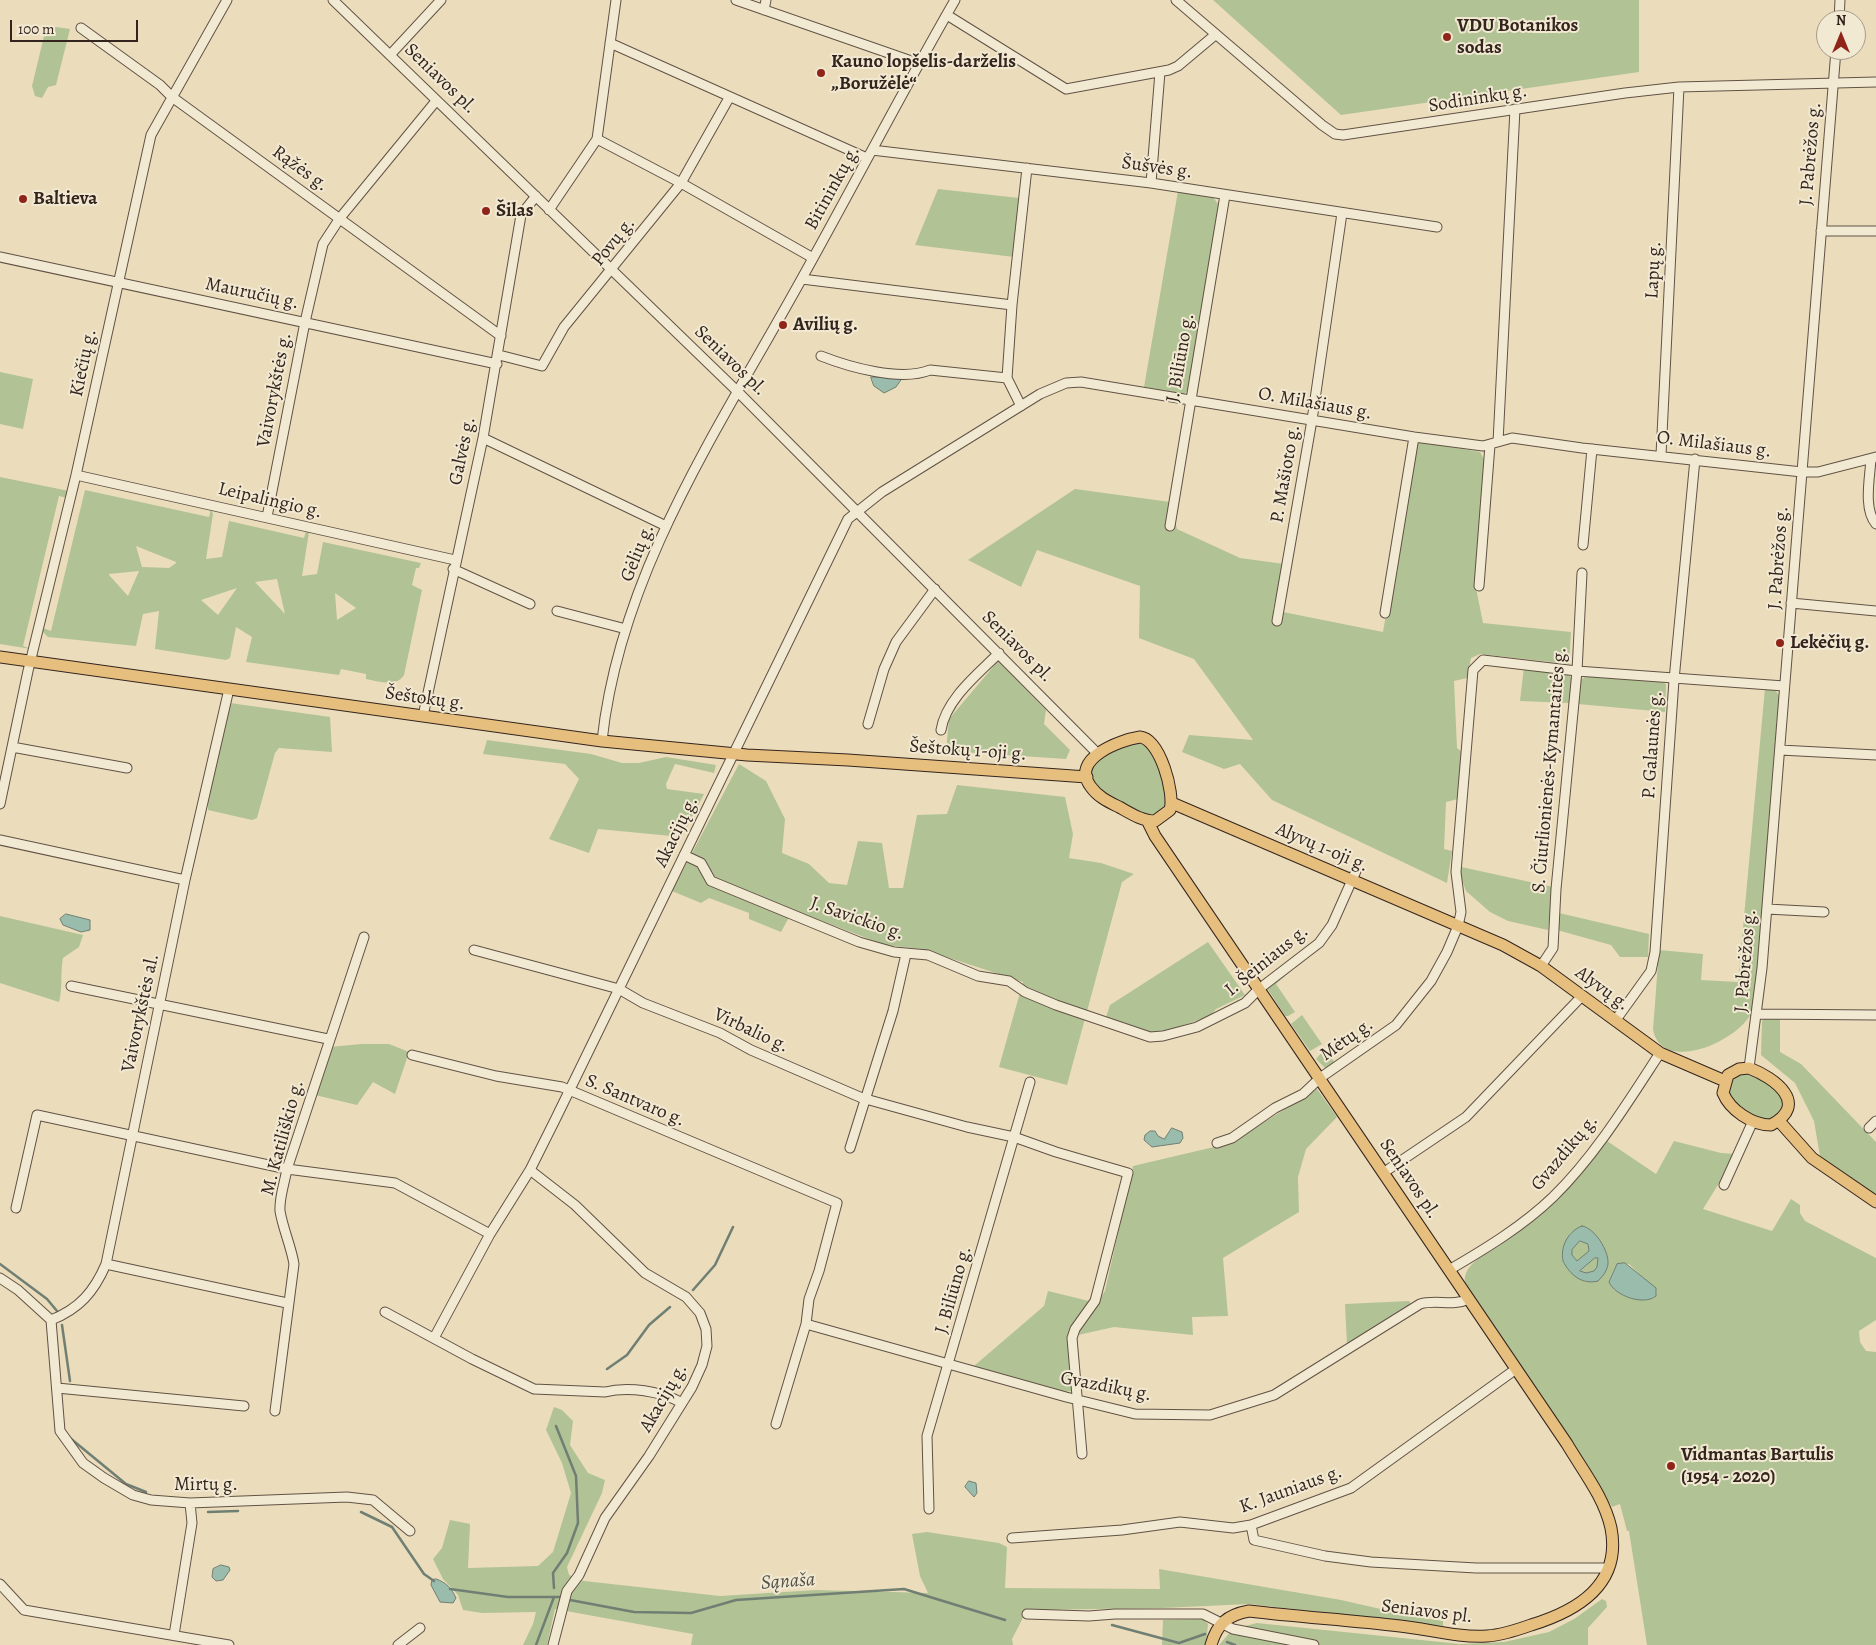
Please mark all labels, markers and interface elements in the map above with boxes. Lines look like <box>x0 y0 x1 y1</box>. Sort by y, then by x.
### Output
scale bar <box>12 10 140 42</box>
north arrow <box>1816 10 1866 60</box>
text: N <box>1836 11 1846 30</box>
place label: VDU Botanikos sodas <box>1457 15 1578 59</box>
text: 100 m <box>18 19 55 39</box>
marker: VDU Botanikos sodas <box>1441 31 1453 43</box>
street label: Seniavos pl. <box>399 39 481 119</box>
place label: Kauno lopšelis-darželis „Boružėlė“ <box>831 51 1016 95</box>
marker: Kauno lopšelis-darželis „Boružėlė“ <box>815 67 827 79</box>
street label: Sodininkų g. <box>1427 80 1529 118</box>
street label: J. Pabrėžos g. <box>1795 101 1827 207</box>
street label: Rąžės g. <box>267 141 333 197</box>
street label: Bitininkų g. <box>800 142 866 234</box>
street label: Šušvės g. <box>1120 152 1194 184</box>
place label: Baltieva <box>33 188 97 210</box>
marker: Baltieva <box>17 193 29 205</box>
place label: Šilas <box>496 200 534 222</box>
marker: Šilas <box>480 205 492 217</box>
street label: Povų g. <box>587 213 641 271</box>
street label: Lapų g. <box>1641 241 1667 299</box>
street label: Mauručių g. <box>203 273 301 315</box>
street label: J. Biliūno g. <box>1162 312 1200 404</box>
place label: Avilių g. <box>793 314 858 336</box>
marker: Avilių g. <box>777 319 789 331</box>
street label: Seniavos pl. <box>689 321 771 401</box>
street label: Kiečių g. <box>66 327 102 399</box>
street label: Vaivorykštės g. <box>253 331 297 449</box>
street label: O. Milašiaus g. <box>1256 383 1374 425</box>
street label: Galvės g. <box>445 415 481 487</box>
street label: P. Mašioto g. <box>1266 423 1306 525</box>
street label: O. Milašiaus g. <box>1655 427 1773 463</box>
street label: Leipalingio g. <box>216 478 324 524</box>
street label: J. Pabrėžos g. <box>1764 505 1794 611</box>
street label: Gėlių g. <box>616 521 660 585</box>
street label: Seniavos pl. <box>976 606 1058 688</box>
place label: Lekėčių g. <box>1790 632 1869 654</box>
marker: Lekėčių g. <box>1774 637 1786 649</box>
street label: S. Čiurlionienės-Kymantaitės g. <box>1528 646 1572 894</box>
street label: Šeštokų g. <box>384 682 466 716</box>
street label: P. Galaunės g. <box>1638 690 1668 800</box>
street label: Šeštokų 1-oji g. <box>909 736 1027 766</box>
street label: Akacijų g. <box>650 793 704 871</box>
street label: Alyvų 1-oji g. <box>1272 818 1372 878</box>
street label: J. Savickio g. <box>807 892 907 946</box>
street label: J. Pabrėžos g. <box>1730 908 1762 1014</box>
street label: I. Šeiniaus g. <box>1221 920 1313 1002</box>
street label: Vaivorykštės al. <box>117 952 165 1074</box>
street label: Alyvų g. <box>1570 962 1634 1016</box>
street label: Virbalio g. <box>710 1004 792 1058</box>
street label: Mėtų g. <box>1316 1013 1378 1067</box>
street label: S. Santvaro g. <box>582 1070 688 1132</box>
street label: M. Katiliškio g. <box>257 1078 309 1198</box>
street label: Gvazdikų g. <box>1527 1110 1603 1196</box>
street label: Seniavos pl. <box>1374 1135 1444 1223</box>
street label: J. Biliūno g. <box>931 1243 977 1337</box>
street label: Akacijų g. <box>635 1359 693 1437</box>
street label: Gvazdikų g. <box>1058 1367 1154 1407</box>
place label: Vidmantas Bartulis (1954 - 2020) <box>1681 1444 1834 1488</box>
marker: Vidmantas Bartulis (1954 - 2020) <box>1665 1460 1677 1472</box>
street label: K. Jauniaus g. <box>1236 1461 1346 1519</box>
street label: Mirtų g. <box>174 1474 238 1496</box>
water label: Sąnaša <box>760 1568 816 1596</box>
street label: Seniavos pl. <box>1380 1595 1474 1629</box>

